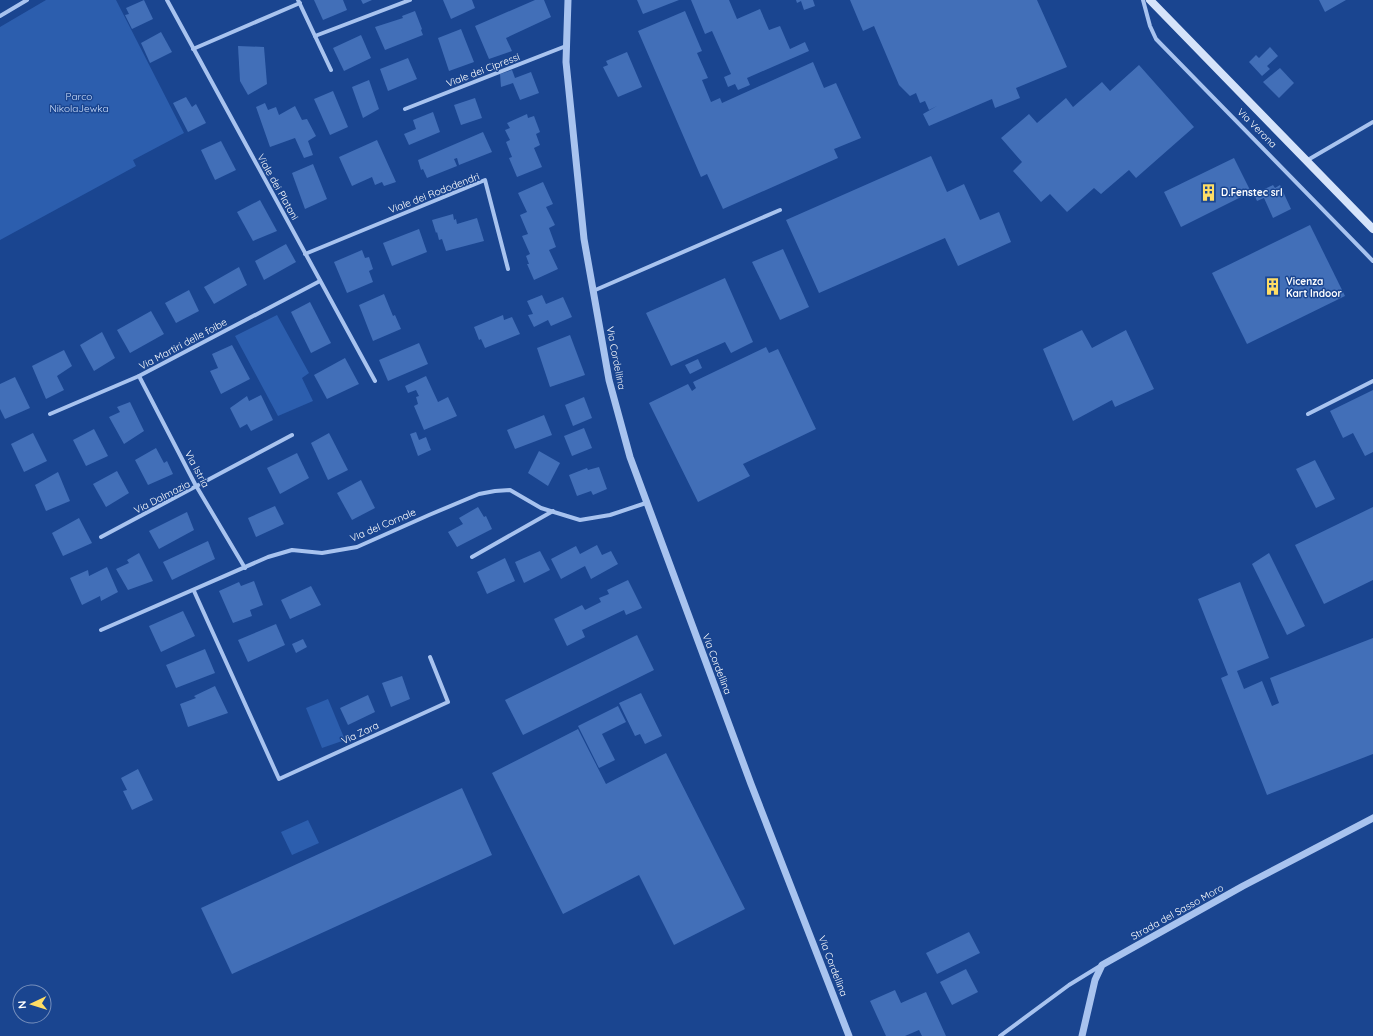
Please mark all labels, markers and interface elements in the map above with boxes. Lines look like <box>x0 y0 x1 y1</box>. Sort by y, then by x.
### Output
street label: Viale dei Cipressi <box>444 50 522 90</box>
park label: Parco NikolaJewka <box>49 90 109 115</box>
street label: Via Verona <box>1234 105 1280 151</box>
street label: Viale dei Platani <box>254 152 302 222</box>
street label: Viale dei Rododendri <box>387 170 481 216</box>
building icon: D.Fenstec srl <box>1198 182 1218 202</box>
place label: D.Fenstec srl <box>1221 186 1283 199</box>
place label: Vicenza Kart Indoor <box>1286 275 1343 300</box>
building icon: Vicenza Kart Indoor <box>1263 277 1283 297</box>
street label: Via Martiri delle foibe <box>137 315 229 373</box>
street label: Via Cordellina <box>604 325 628 391</box>
street label: Via Istria <box>182 448 212 490</box>
street label: Via Dalmazia <box>132 477 192 517</box>
street label: Via del Cornale <box>348 505 418 545</box>
street label: Via Cordellina <box>699 632 735 696</box>
street label: Via Zara <box>339 719 381 747</box>
street label: Strada del Sasso Moro <box>1128 881 1226 943</box>
street label: Via Cordellina <box>815 934 851 998</box>
north arrow <box>12 984 52 1024</box>
text: N <box>15 1000 29 1009</box>

